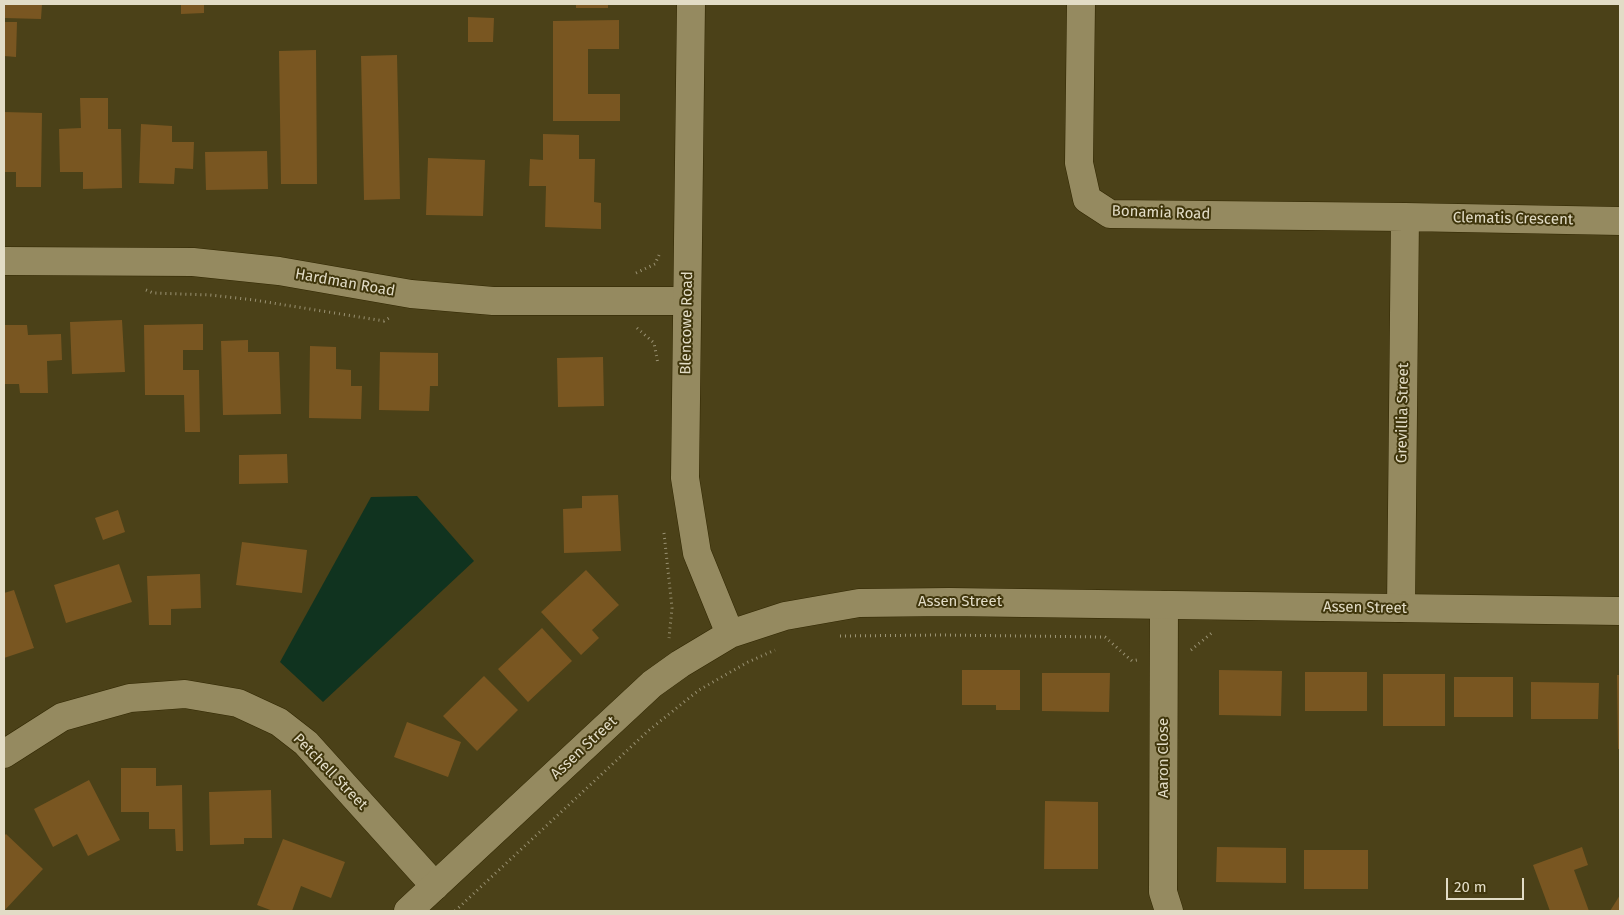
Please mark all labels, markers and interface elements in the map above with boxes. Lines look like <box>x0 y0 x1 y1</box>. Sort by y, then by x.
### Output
street label: Bonamia Road <box>1111 202 1211 224</box>
street label: Clematis Crescent <box>1453 209 1573 229</box>
street label: Hardman Road <box>294 265 396 301</box>
street label: Blencowe Road <box>677 271 697 375</box>
street label: Grevillia Street <box>1393 363 1413 463</box>
street label: Assen Street <box>918 593 1002 611</box>
street label: Assen Street <box>1323 598 1407 618</box>
street label: Assen Street <box>547 713 621 783</box>
street label: Aaron Close <box>1155 718 1173 798</box>
street label: Petchell Street <box>289 730 371 814</box>
scale bar <box>1449 868 1526 900</box>
text: 20 m <box>1454 878 1487 896</box>

